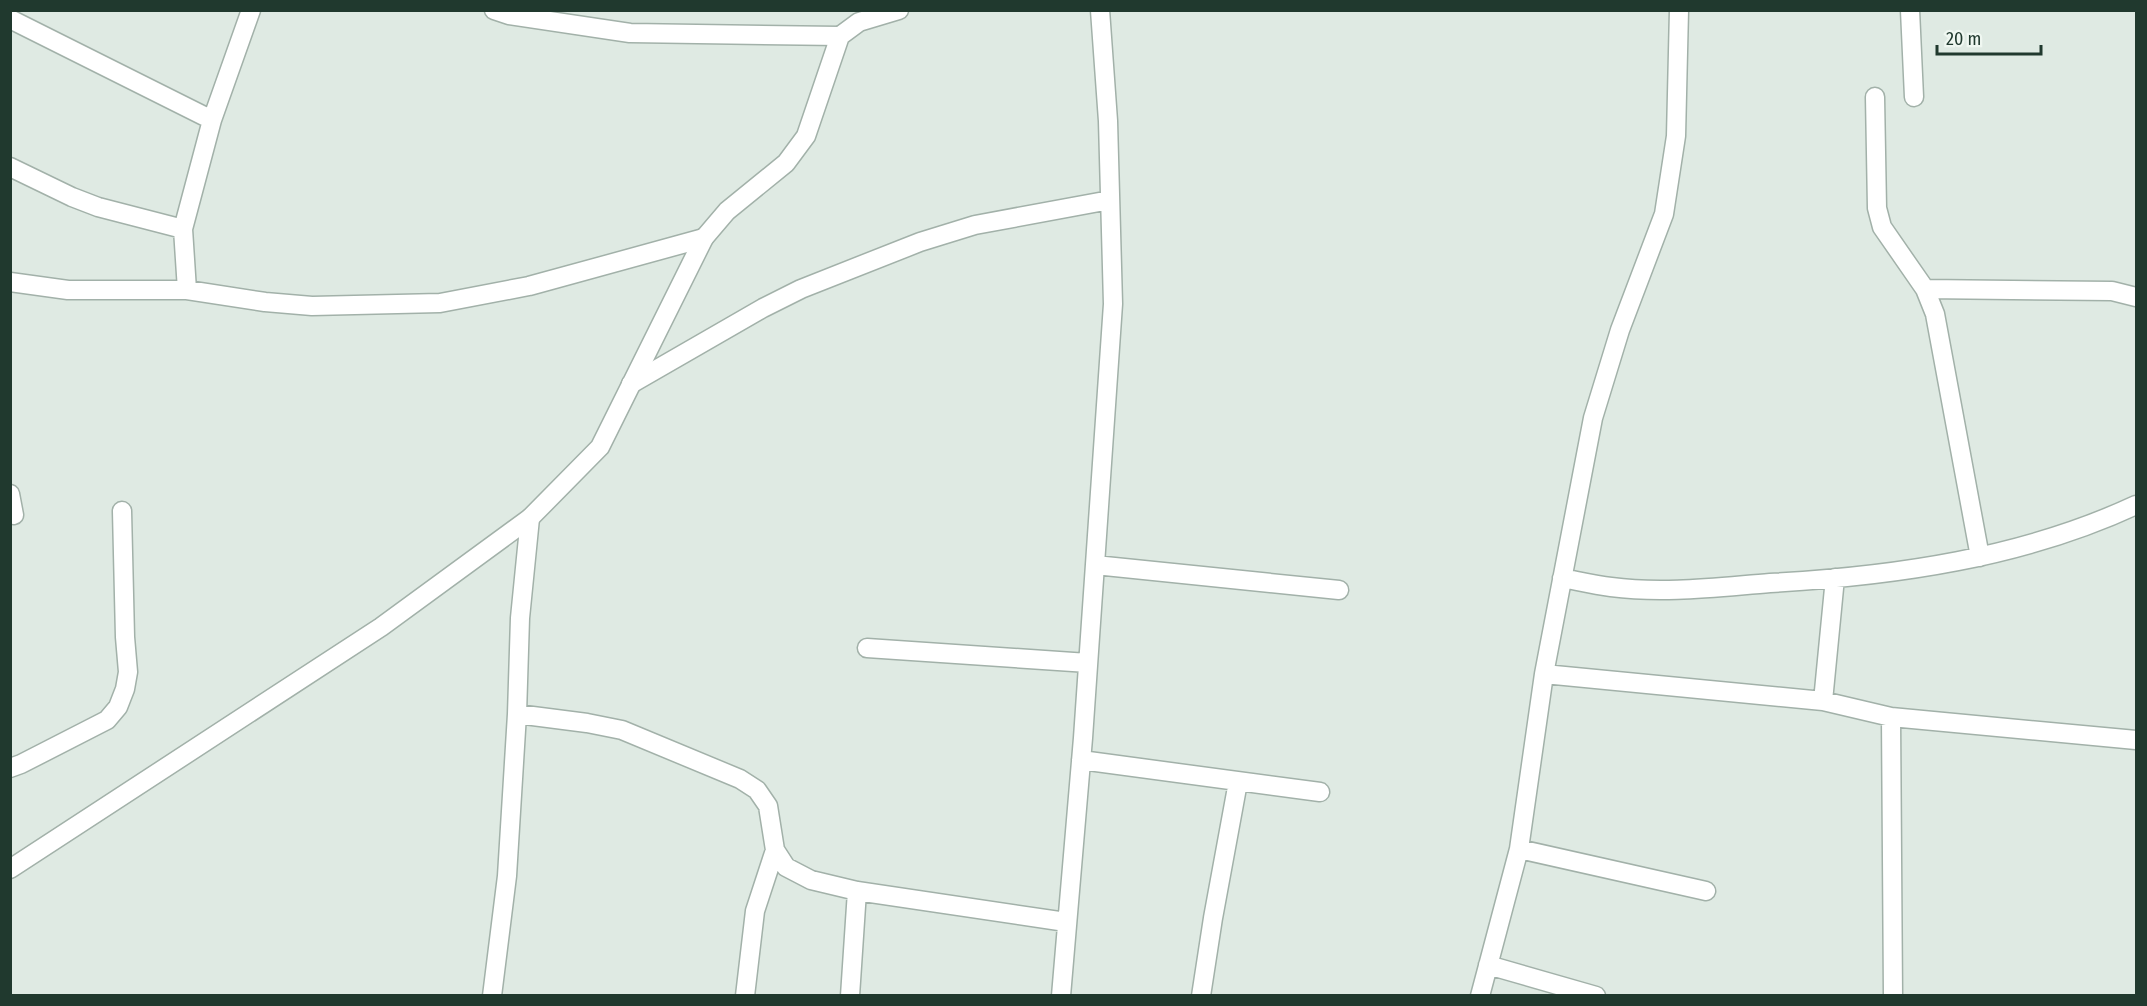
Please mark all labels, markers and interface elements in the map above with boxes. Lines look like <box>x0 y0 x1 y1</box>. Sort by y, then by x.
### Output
scale bar <box>1937 18 2040 56</box>
text: 20 m <box>1946 28 1981 50</box>

